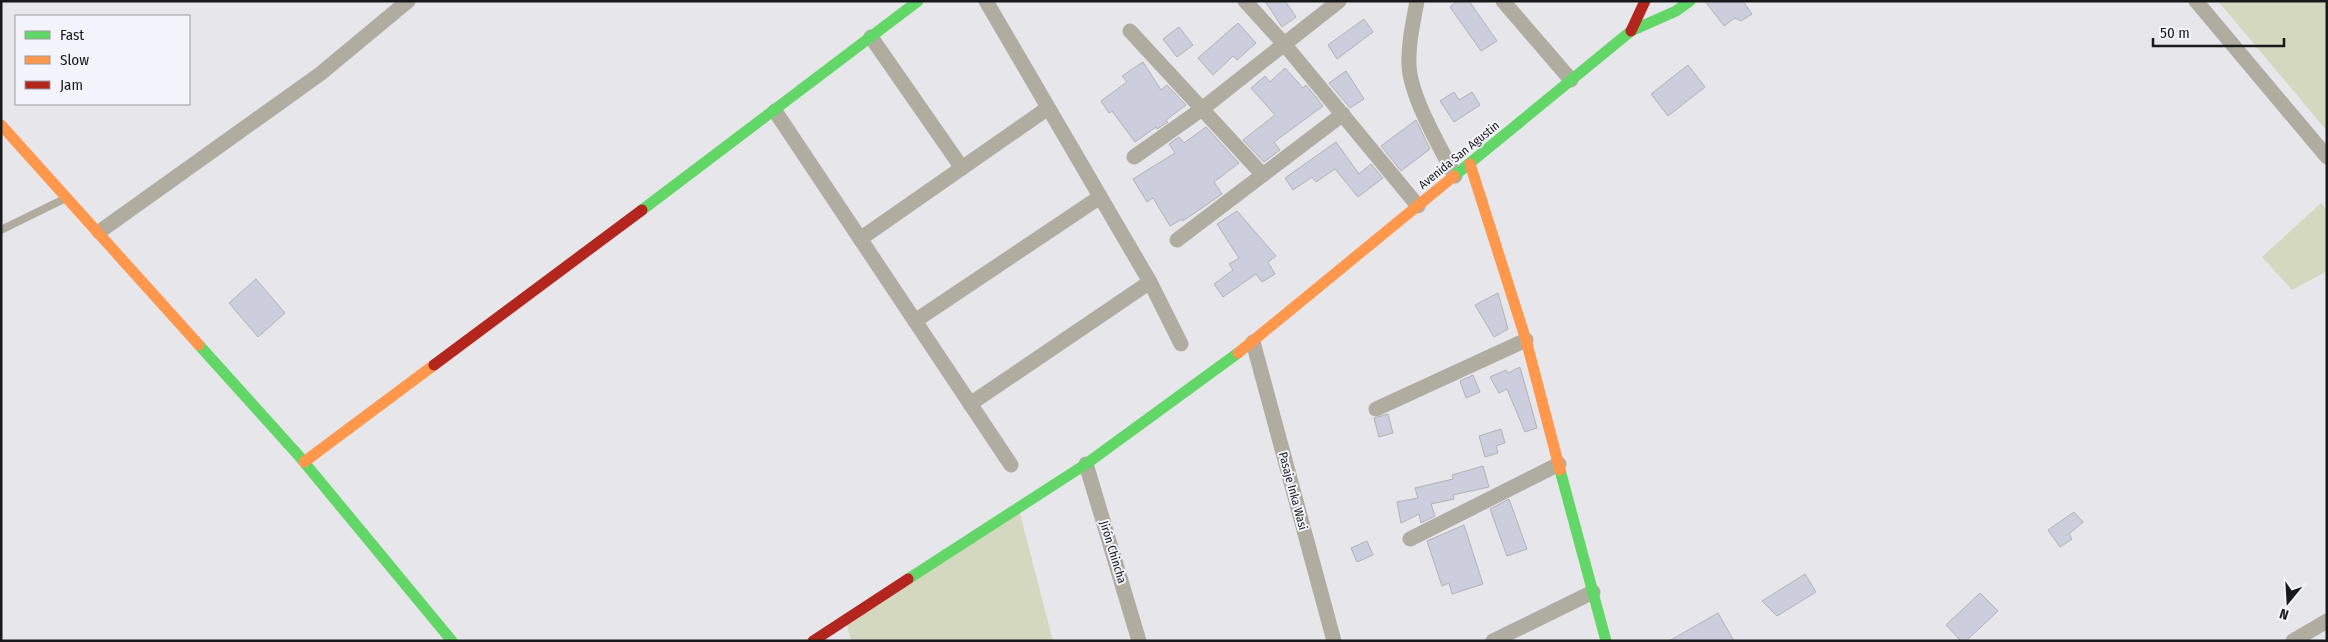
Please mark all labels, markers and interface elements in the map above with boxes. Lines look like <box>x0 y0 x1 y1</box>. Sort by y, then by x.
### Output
legend <box>15 15 190 105</box>
scale bar <box>2153 15 2284 47</box>
text: 50 m <box>2160 24 2190 42</box>
text: Fast <box>60 26 84 44</box>
text: Slow <box>60 51 89 69</box>
text: Jam <box>60 76 83 94</box>
street label: Avenida San Agustin <box>1416 118 1502 192</box>
street label: Pasaje Inka Wasi <box>1276 450 1310 532</box>
street label: Jirón Chincha <box>1097 519 1129 585</box>
north arrow <box>2263 577 2313 627</box>
text: N <box>2278 605 2291 623</box>

